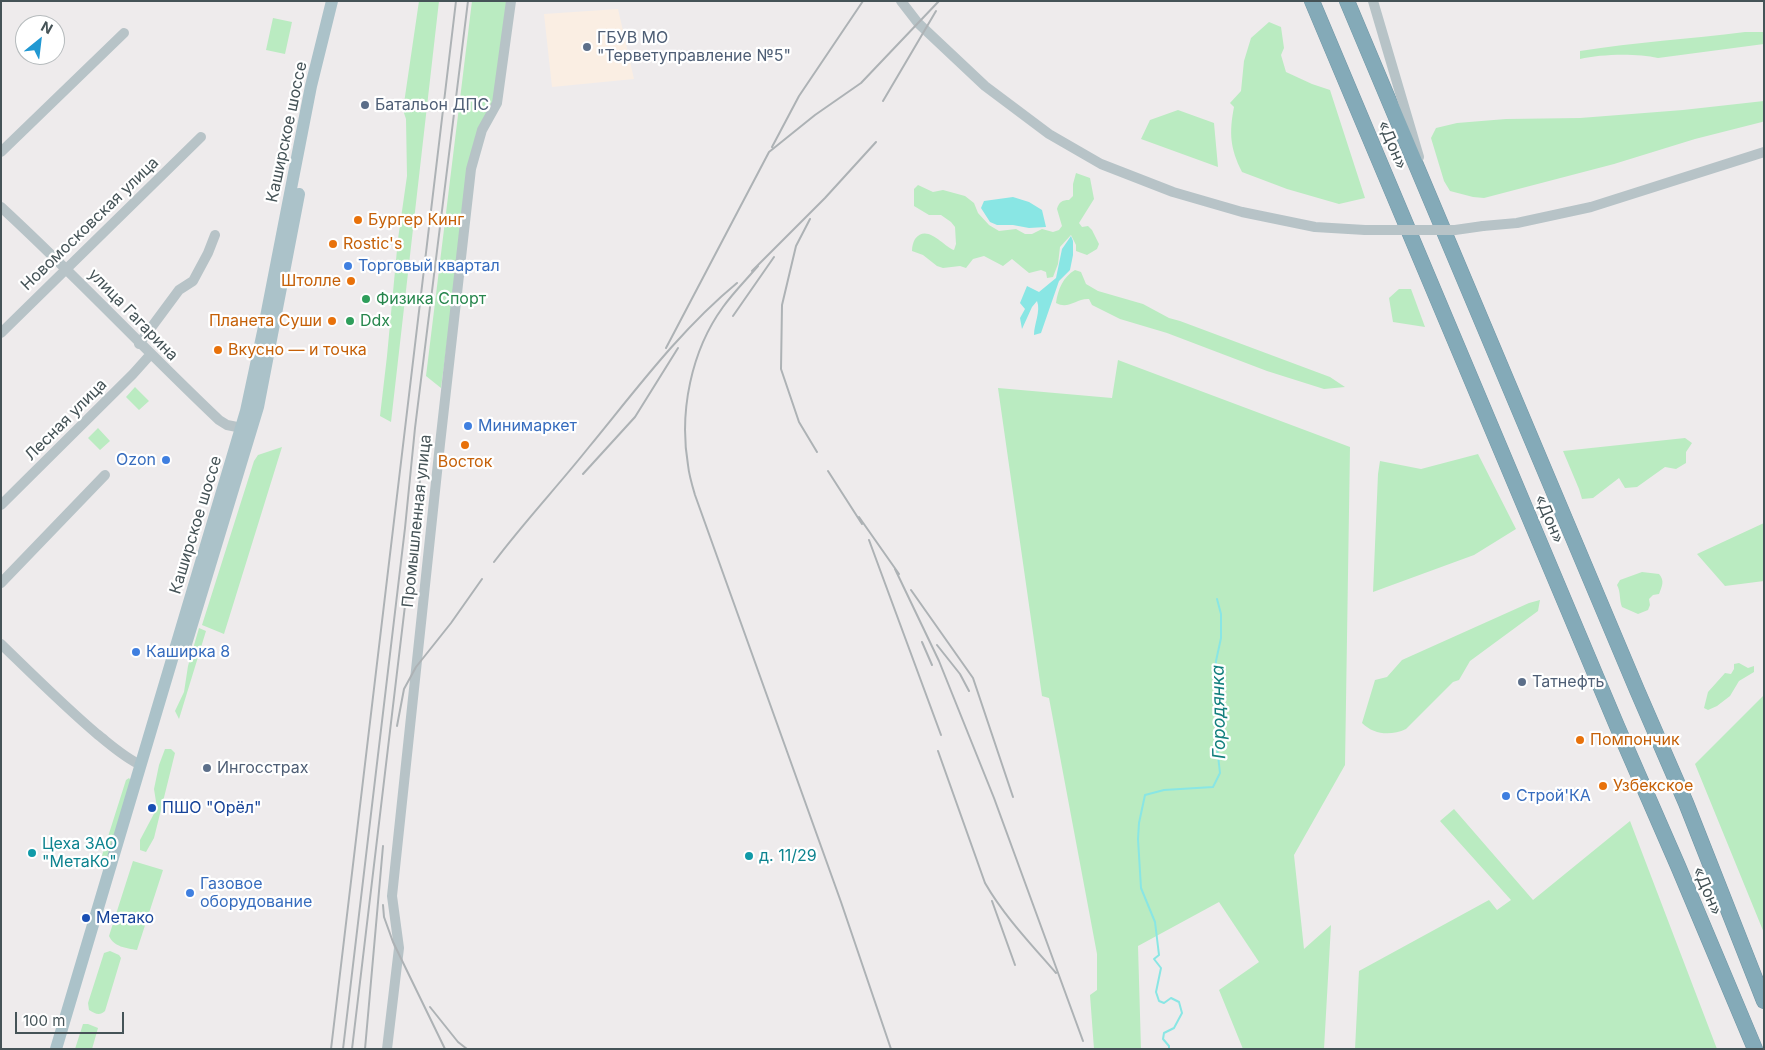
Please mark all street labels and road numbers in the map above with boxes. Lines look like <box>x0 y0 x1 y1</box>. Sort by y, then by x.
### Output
street label: Каширское шоссе <box>263 60 311 204</box>
street label: «Дон» <box>1373 118 1411 172</box>
street label: Новомосковская улица <box>17 153 163 295</box>
street label: улица Гагарина <box>84 265 182 365</box>
street label: Лесная улица <box>21 375 111 465</box>
street label: Промышленная улица <box>398 434 436 608</box>
street label: Каширское шоссе <box>166 454 226 596</box>
street label: «Дон» <box>1530 492 1568 546</box>
street label: «Дон» <box>1688 864 1726 918</box>

